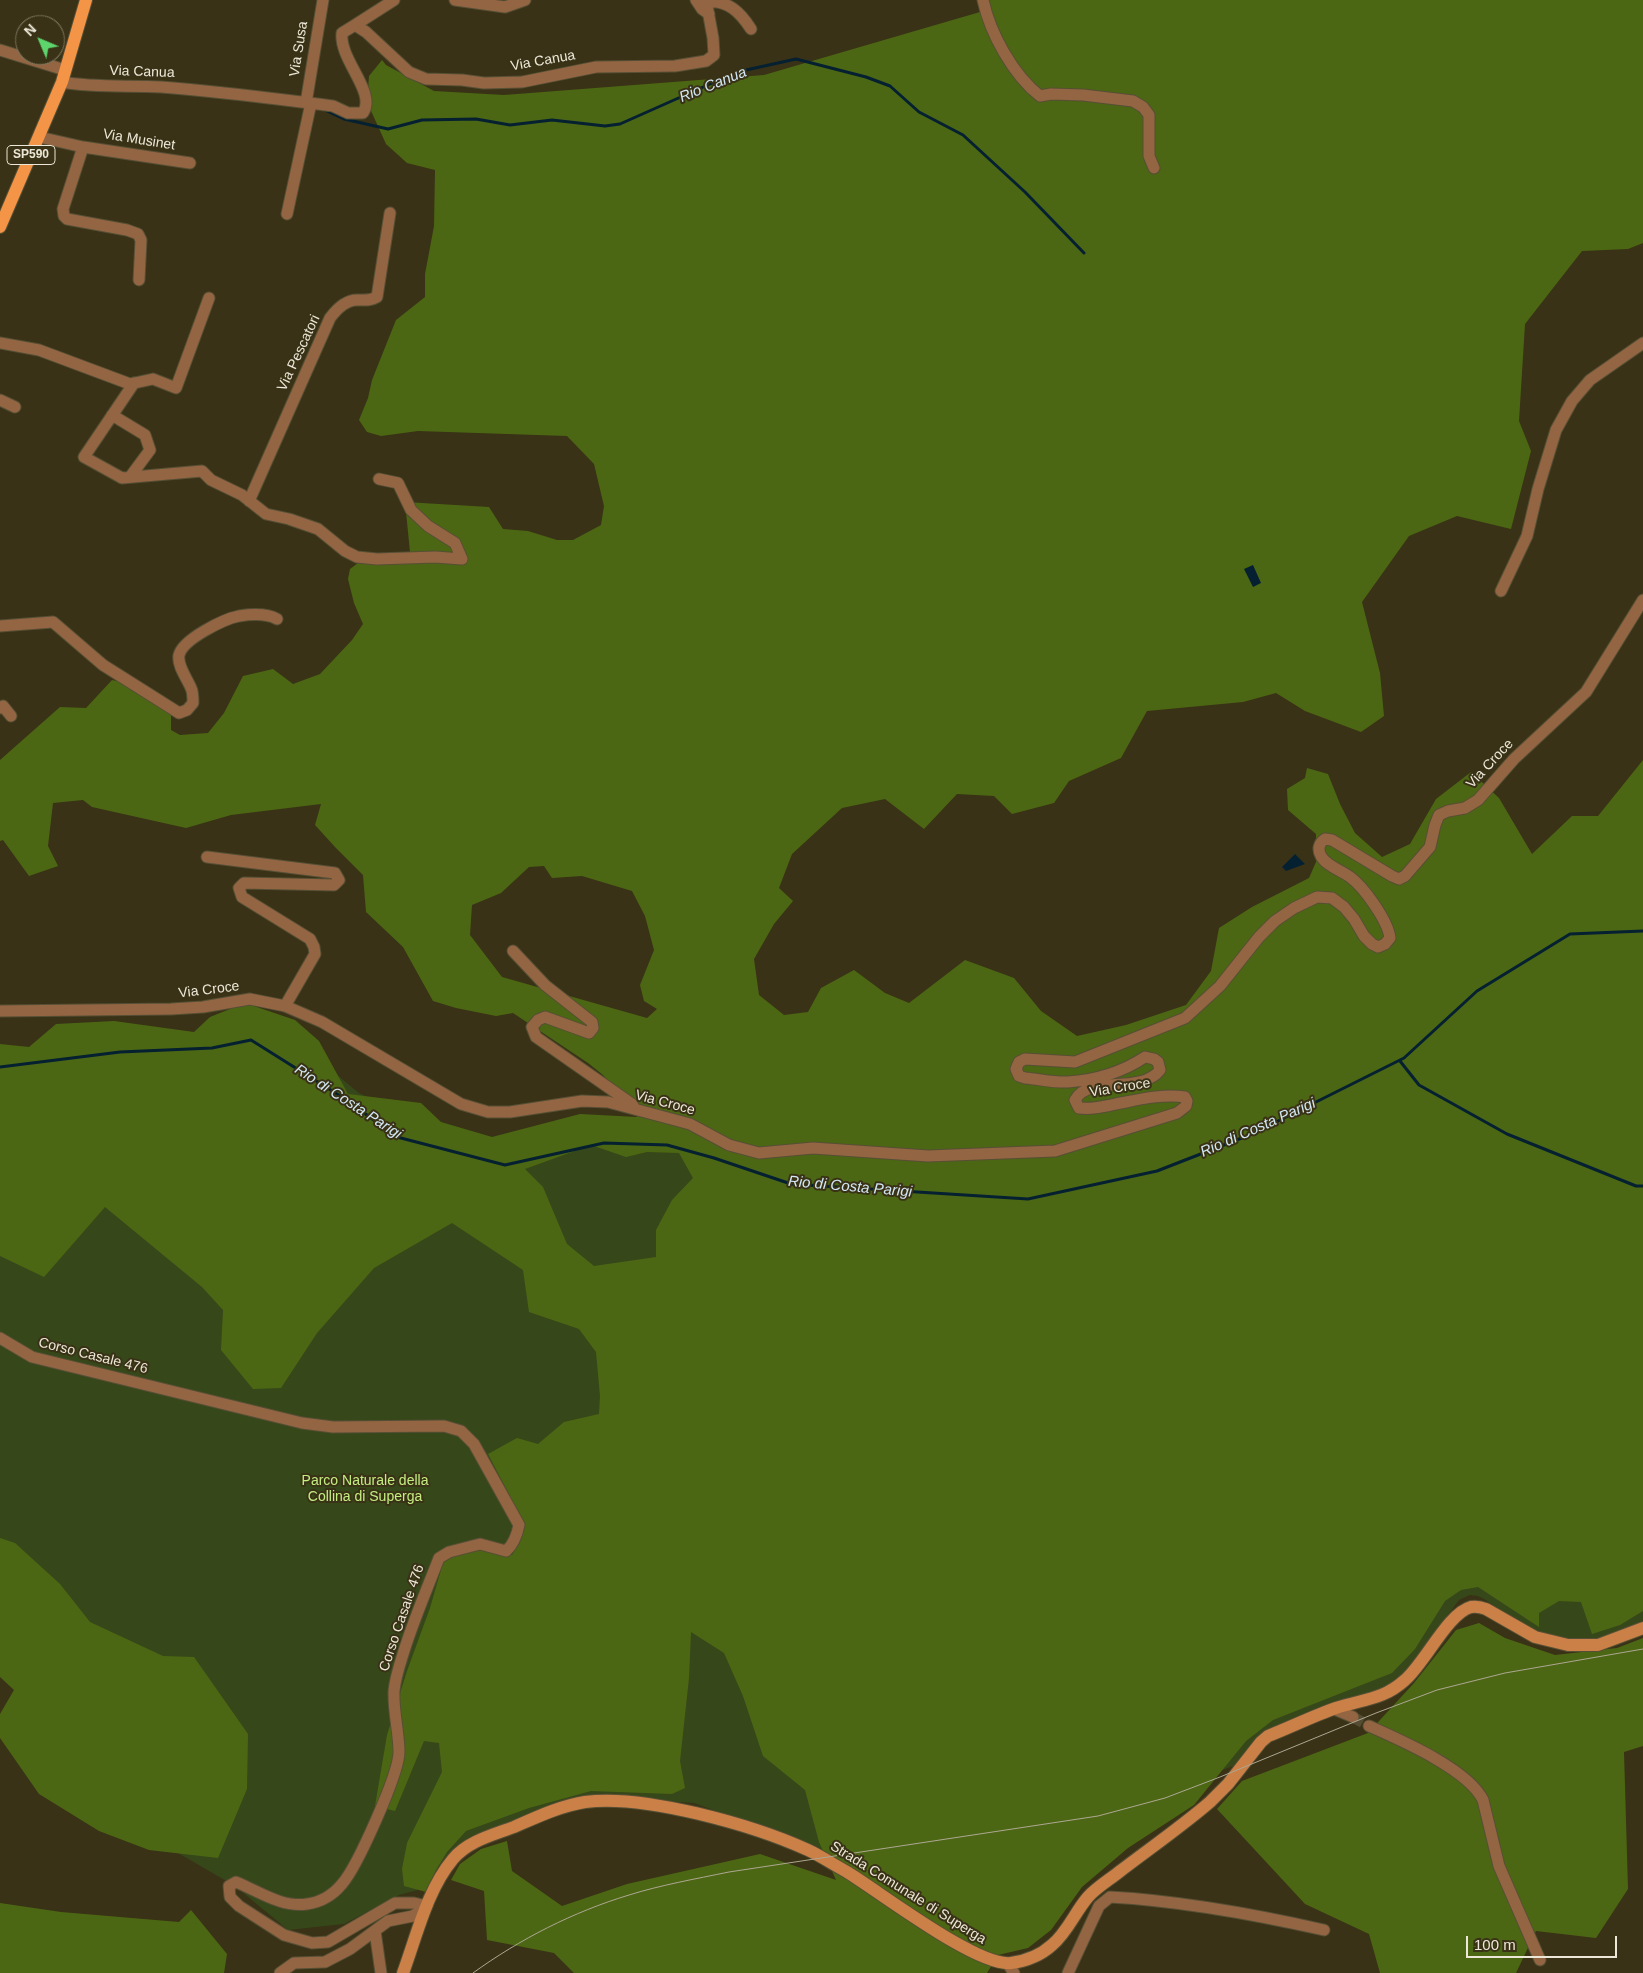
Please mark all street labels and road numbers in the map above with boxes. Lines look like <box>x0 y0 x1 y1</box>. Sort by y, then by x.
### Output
street label: Via Susa <box>286 20 312 78</box>
street label: Via Canua <box>509 47 577 75</box>
street label: Via Canua <box>109 62 175 82</box>
street label: Via Musinet <box>102 126 176 154</box>
road number: SP590 <box>7 146 55 164</box>
street label: Via Pescatori <box>274 312 324 394</box>
street label: Via Croce <box>1463 736 1517 792</box>
street label: Via Croce <box>178 978 240 1002</box>
street label: Via Croce <box>1088 1075 1152 1101</box>
street label: Via Croce <box>633 1087 697 1119</box>
street label: Corso Casale 476 <box>37 1334 149 1378</box>
street label: Corso Casale 476 <box>376 1562 428 1674</box>
street label: Strada Comunale di Superga <box>827 1838 989 1948</box>

